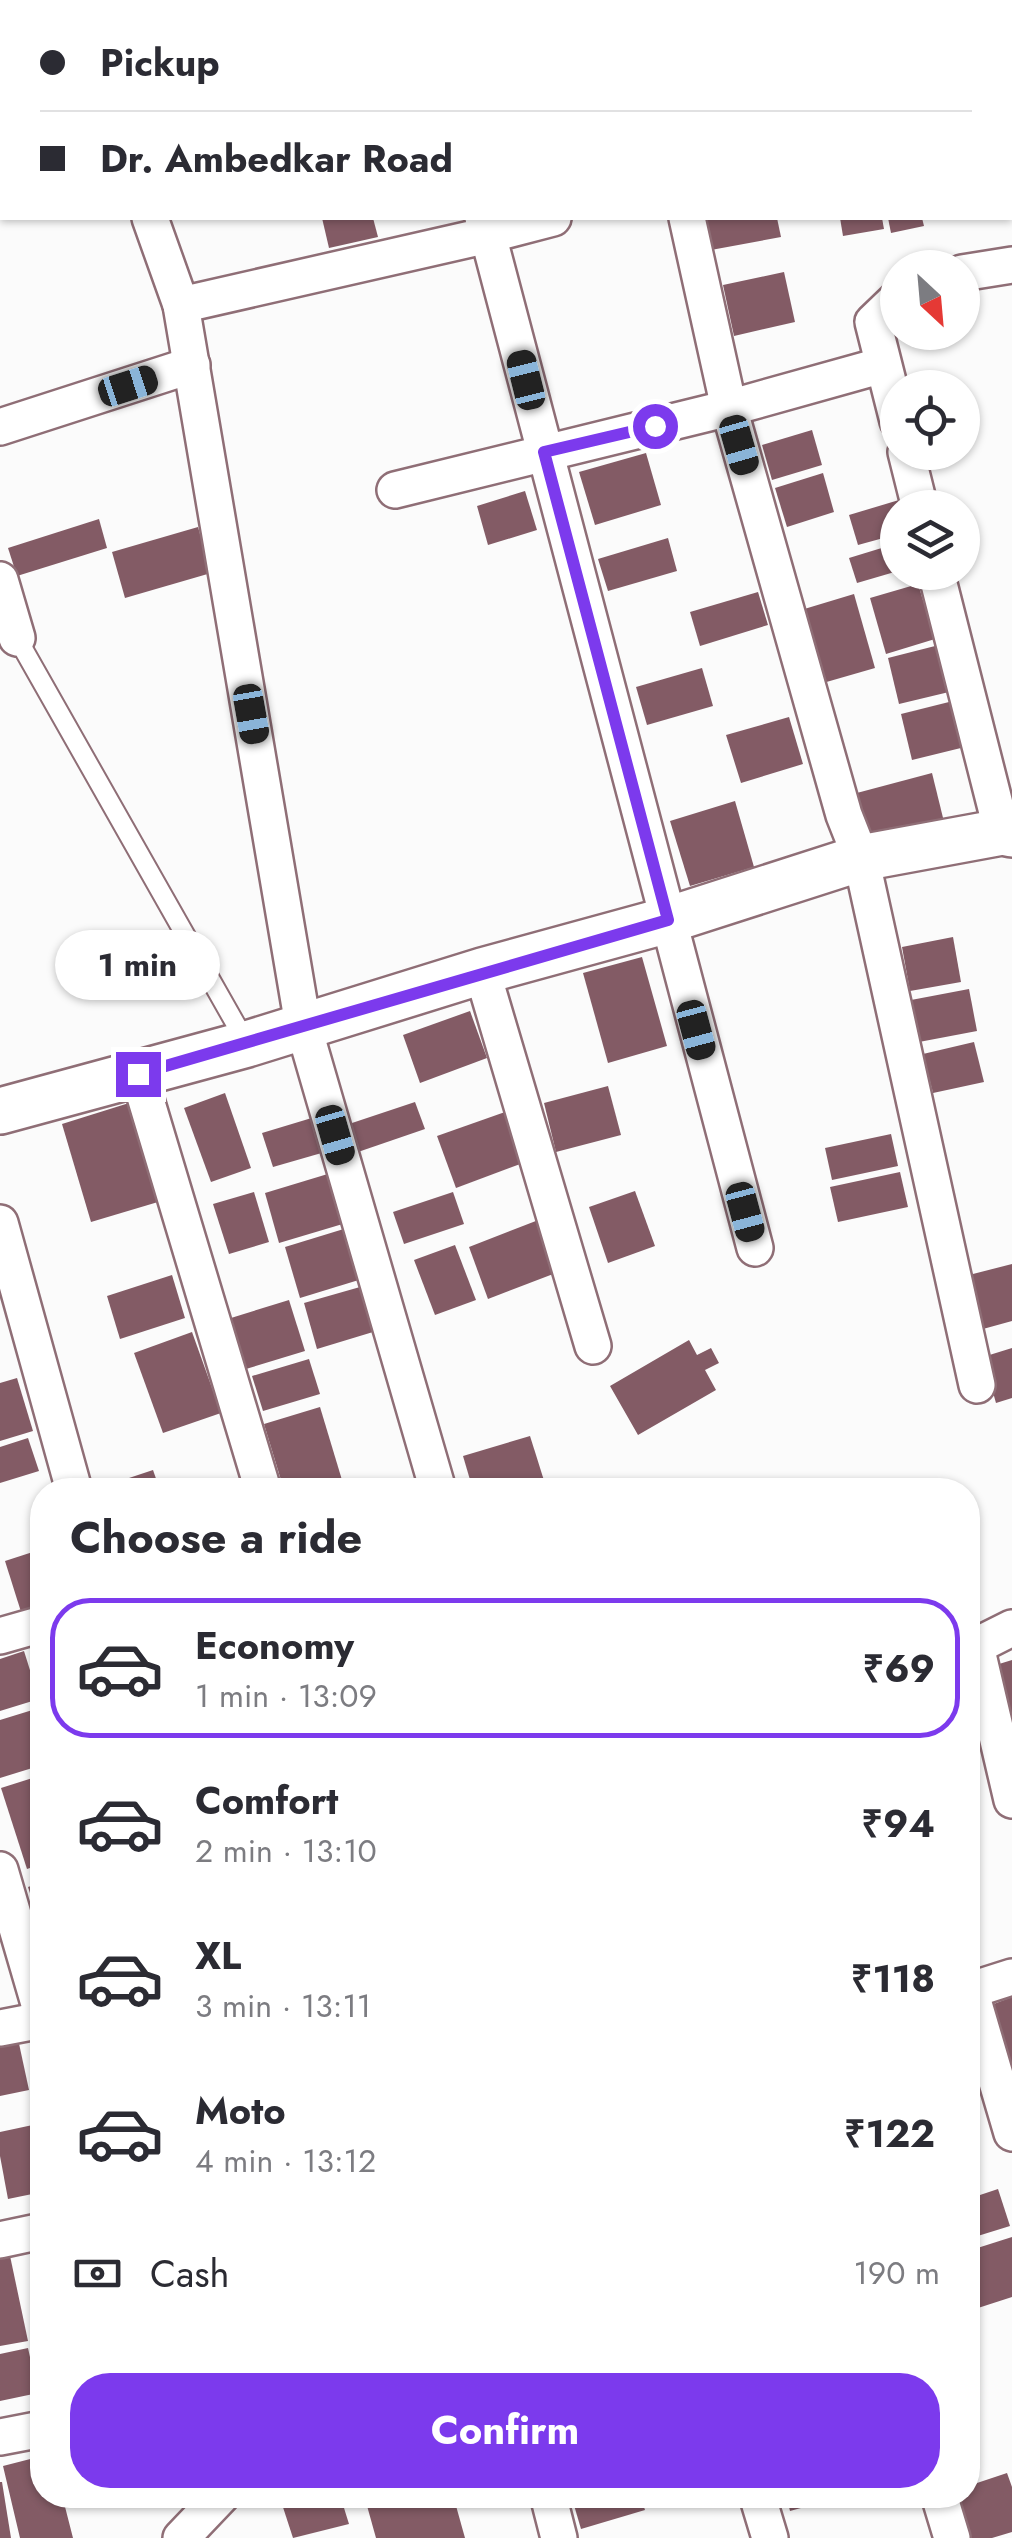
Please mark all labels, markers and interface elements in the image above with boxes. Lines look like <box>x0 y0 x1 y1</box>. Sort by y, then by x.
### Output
text: Pickup <box>100 35 220 90</box>
text: Dr. Ambedkar Road <box>100 131 453 186</box>
north arrow <box>880 250 980 350</box>
map controls <box>880 250 980 590</box>
car <box>504 347 548 413</box>
car <box>95 362 161 410</box>
button: locate <box>880 370 980 470</box>
route start <box>633 404 678 449</box>
car <box>716 412 762 478</box>
button: layers <box>880 490 980 590</box>
car <box>231 682 271 746</box>
callout: 1 min <box>56 929 220 999</box>
text: 1 min <box>98 942 177 988</box>
car <box>674 997 718 1063</box>
route end <box>116 1052 161 1097</box>
car <box>312 1102 358 1168</box>
car <box>723 1179 767 1245</box>
text: Choose a ride <box>70 1505 362 1570</box>
text: Economy <box>195 1618 354 1673</box>
icon: car <box>75 1623 165 1713</box>
text: ₹69 <box>862 1641 935 1696</box>
text: 1 min · 13:09 <box>195 1673 377 1719</box>
text: Comfort <box>195 1773 338 1828</box>
icon: car <box>75 1778 165 1868</box>
text: ₹94 <box>861 1796 935 1851</box>
text: 2 min · 13:10 <box>195 1828 377 1874</box>
text: XL <box>195 1928 241 1983</box>
icon: car <box>75 1933 165 2023</box>
text: ₹118 <box>851 1951 935 2006</box>
text: 3 min · 13:11 <box>195 1983 371 2029</box>
text: Moto <box>195 2083 286 2138</box>
icon: car <box>75 2088 165 2178</box>
text: ₹122 <box>844 2106 935 2161</box>
text: 4 min · 13:12 <box>195 2138 376 2184</box>
icon: cash <box>70 2246 125 2301</box>
text: Cash <box>150 2246 230 2301</box>
text: 190 m <box>853 2250 940 2296</box>
button: Confirm <box>70 2373 940 2488</box>

